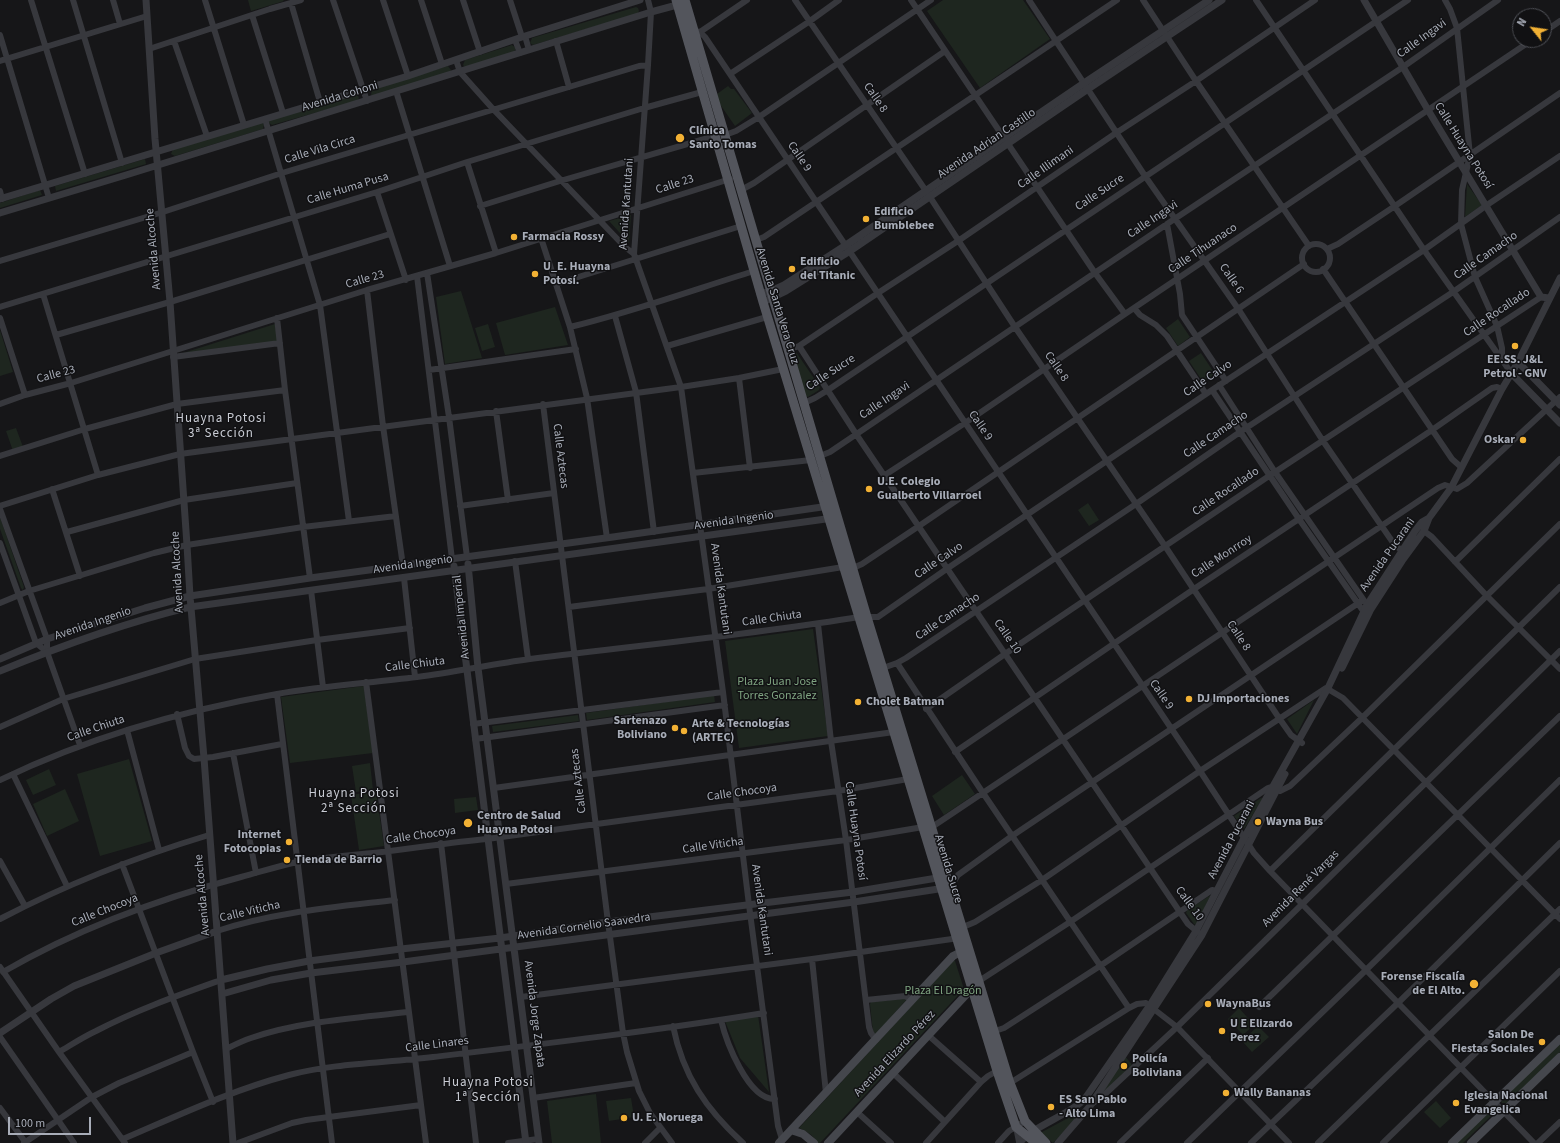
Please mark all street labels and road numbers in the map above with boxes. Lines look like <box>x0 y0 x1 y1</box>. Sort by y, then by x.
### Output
street label: Calle Ingavi <box>1394 16 1450 62</box>
street label: Avenida Cohoni <box>300 79 380 115</box>
street label: Calle 8 <box>860 80 890 116</box>
street label: Calle Huayna Potosí <box>1431 100 1495 192</box>
street label: Avenida Adrian Castillo <box>935 106 1039 182</box>
street label: Calle Vila Circa <box>283 132 357 168</box>
street label: Calle 9 <box>784 139 814 175</box>
street label: Calle Illimani <box>1015 143 1077 193</box>
street label: Avenida Kantutani <box>617 158 637 250</box>
street label: Calle Huma Pusa <box>305 170 391 208</box>
street label: Calle Sucre <box>1073 171 1127 215</box>
street label: Calle 23 <box>654 172 696 198</box>
street label: Calle Ingavi <box>1125 198 1181 242</box>
street label: Avenida Alcoche <box>143 208 165 290</box>
street label: Calle Tihuanaco <box>1166 221 1240 277</box>
street label: Calle Camacho <box>1451 229 1521 283</box>
street label: Avenida Santa Vera Cruz <box>752 246 802 366</box>
street label: Calle 6 <box>1216 261 1246 297</box>
street label: Calle 23 <box>344 268 386 292</box>
street label: Calle Rocallado <box>1461 285 1533 341</box>
street label: Calle 8 <box>1041 349 1071 385</box>
street label: Calle Sucre <box>804 352 858 394</box>
street label: Calle Calvo <box>1181 358 1235 400</box>
street label: Calle 23 <box>35 363 77 387</box>
street label: Calle Ingavi <box>857 379 913 423</box>
street label: Calle 9 <box>965 408 995 444</box>
street label: Calle Camacho <box>1181 408 1251 462</box>
street label: Calle Aztecas <box>549 423 571 489</box>
street label: Calle Rocallado <box>1190 464 1262 520</box>
street label: Avenida Ingenio <box>693 508 775 534</box>
street label: Avenida Pucarani <box>1357 515 1419 595</box>
street label: Avenida Alcoche <box>169 531 187 613</box>
street label: Calle Monrroy <box>1189 532 1255 582</box>
street label: Calle Calvo <box>912 540 966 582</box>
street label: Avenida Kantutani <box>706 542 734 636</box>
street label: Avenida Ingenio <box>372 552 454 578</box>
street label: Avenida Imperial <box>450 574 474 660</box>
street label: Calle Camacho <box>913 590 983 644</box>
street label: Avenida Ingenio <box>53 604 133 644</box>
street label: Calle Chiuta <box>741 608 803 630</box>
street label: Calle 10 <box>990 617 1024 657</box>
street label: Calle 8 <box>1223 618 1253 654</box>
street label: Calle Chiuta <box>384 654 446 676</box>
street label: Calle 9 <box>1146 677 1176 713</box>
street label: Calle Chiuta <box>65 712 127 746</box>
street label: Calle Aztecas <box>568 748 590 814</box>
street label: Calle Chocoya <box>706 781 778 805</box>
street label: Calle Huayna Potosí <box>841 781 869 881</box>
street label: Avenida Pucarani <box>1205 798 1259 882</box>
street label: Calle Chocoya <box>385 824 457 848</box>
street label: Avenida Sucre <box>931 833 965 905</box>
street label: Calle Viticha <box>682 835 744 857</box>
street label: Avenida René Vargas <box>1259 847 1343 931</box>
street label: Avenida Alcoche <box>192 854 214 936</box>
street label: Avenida Kantutani <box>747 863 775 957</box>
street label: Calle 10 <box>1172 884 1206 924</box>
street label: Calle Chocoya <box>70 891 140 931</box>
street label: Calle Viticha <box>218 898 282 926</box>
street label: Avenida Cornelio Saavedra <box>517 911 651 943</box>
street label: Avenida Jorge Zapata <box>520 960 548 1068</box>
street label: Avenida Elizardo Pérez <box>851 1008 939 1100</box>
street label: Calle Linares <box>404 1034 470 1056</box>

